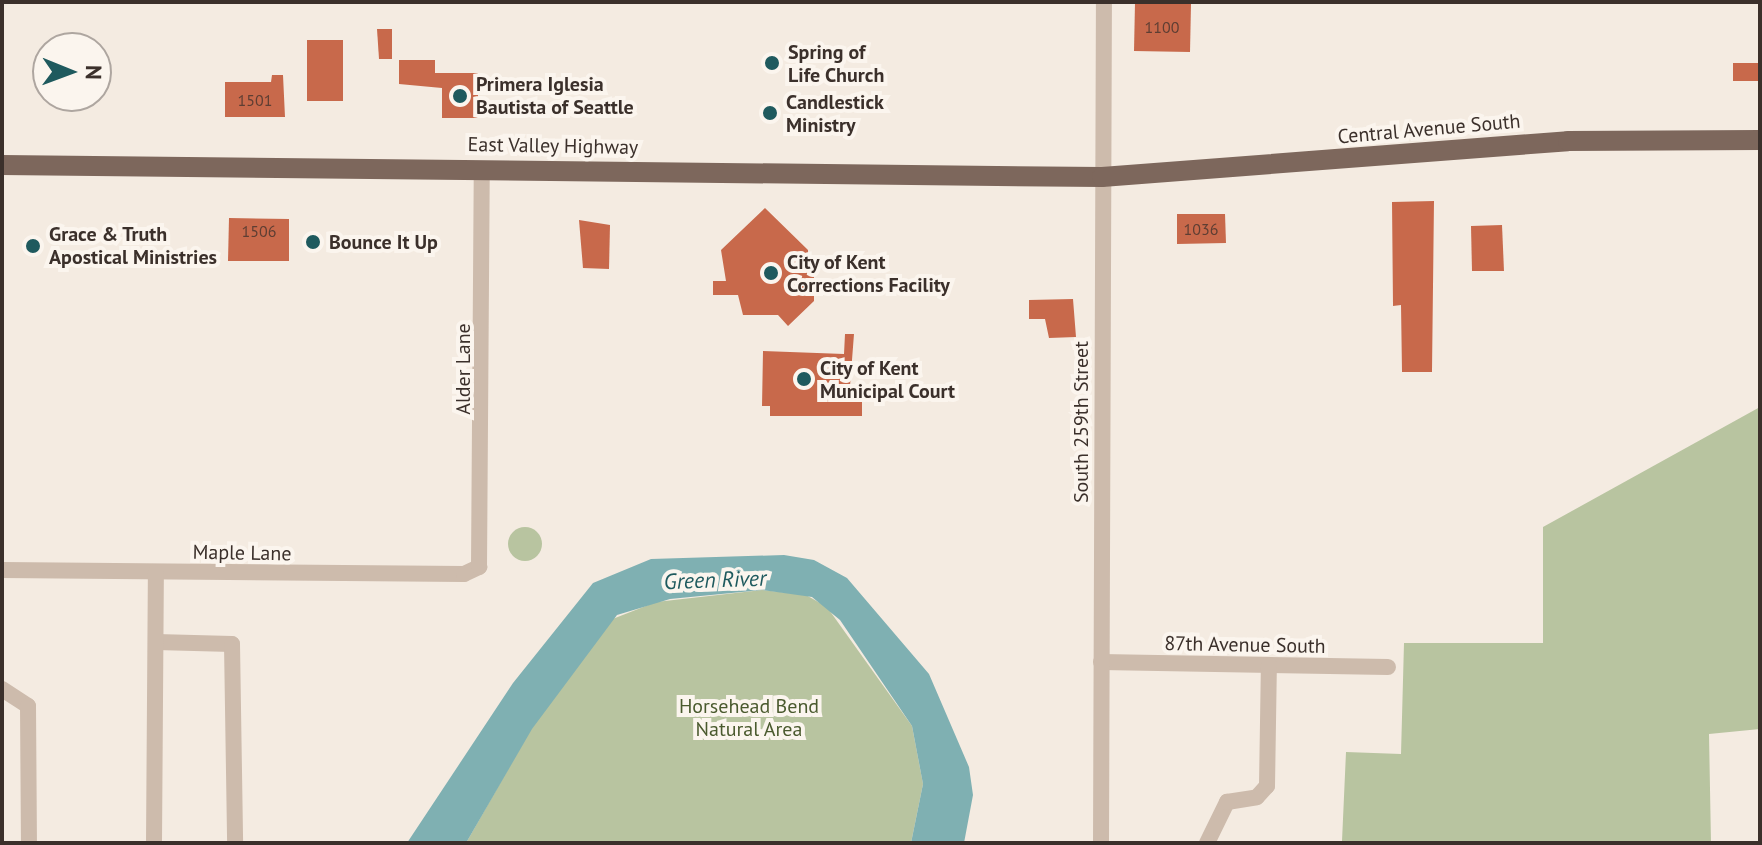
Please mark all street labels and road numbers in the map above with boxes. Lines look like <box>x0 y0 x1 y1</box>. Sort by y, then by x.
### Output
street label: Central Avenue South <box>1336 109 1522 149</box>
street label: East Valley Highway <box>467 133 639 159</box>
street label: Alder Lane <box>451 323 475 415</box>
street label: South 259th Street <box>1069 341 1093 503</box>
street label: Maple Lane <box>192 540 292 566</box>
street label: 87th Avenue South <box>1164 632 1326 658</box>

